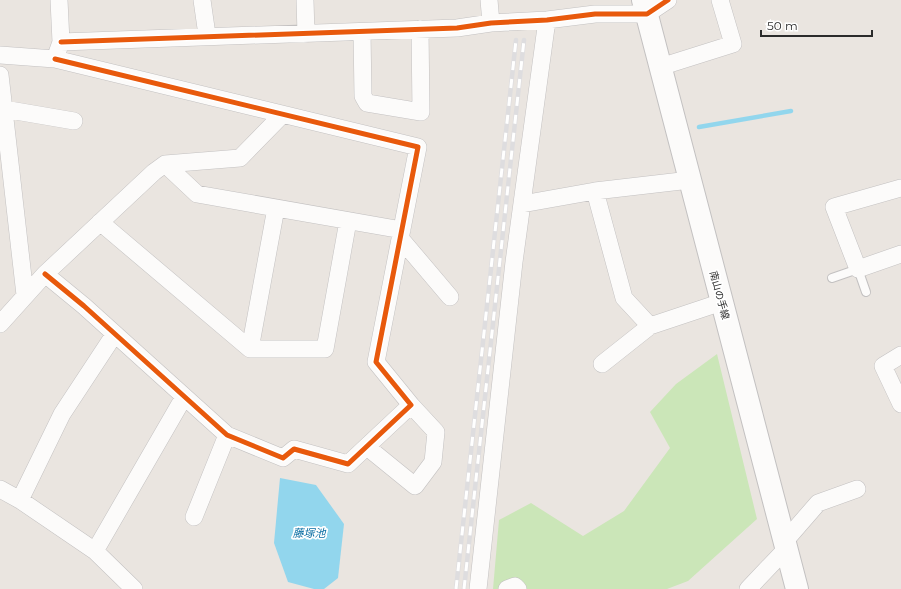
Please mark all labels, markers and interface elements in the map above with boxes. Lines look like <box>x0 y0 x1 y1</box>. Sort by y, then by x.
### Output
scale bar <box>761 12 872 38</box>
text: 50 m <box>767 18 798 33</box>
street label: 南山の手線 <box>707 269 732 321</box>
water label: 藤塚池 <box>293 526 326 540</box>

